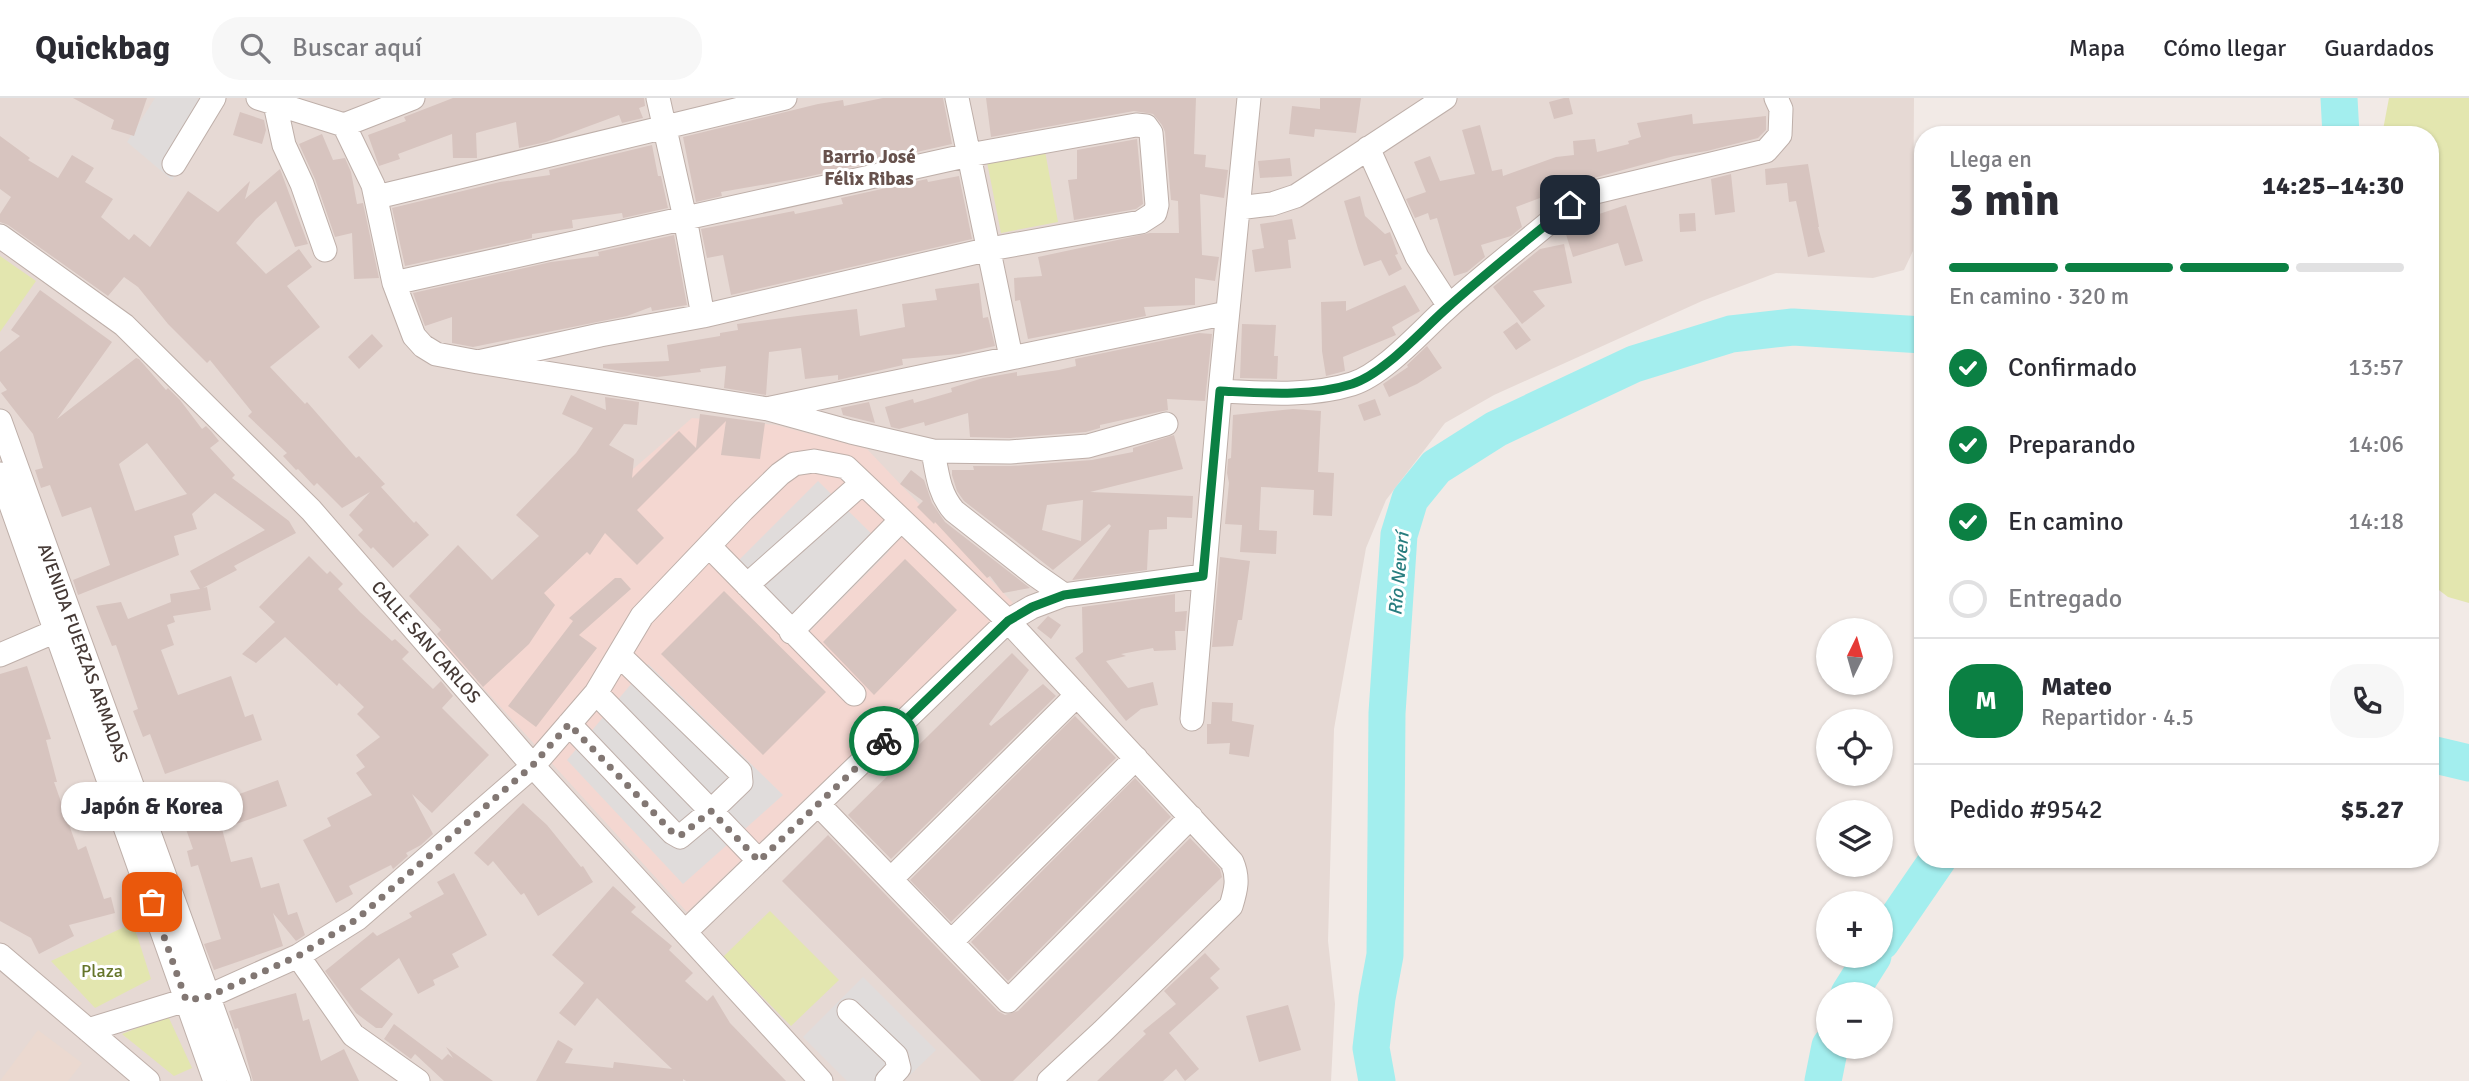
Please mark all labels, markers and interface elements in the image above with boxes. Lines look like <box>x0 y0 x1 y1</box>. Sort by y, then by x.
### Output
search box <box>212 17 702 80</box>
text: Quickbag <box>35 28 170 69</box>
icon: search <box>236 29 274 67</box>
text: Buscar aquí <box>292 32 422 64</box>
text: Mapa <box>2069 33 2125 63</box>
text: Cómo llegar <box>2163 33 2286 63</box>
text: Guardados <box>2324 33 2434 63</box>
district label: Barrio José Félix Ribas <box>822 145 916 191</box>
text: Llega en <box>1949 145 2032 174</box>
text: 14:25–14:30 <box>2262 170 2404 202</box>
text: 3 min <box>1949 172 2060 228</box>
pin <box>1540 175 1600 235</box>
icon: home <box>1551 186 1589 224</box>
text: En camino · 320 m <box>1949 282 2129 311</box>
icon: check <box>1949 349 1987 387</box>
text: Confirmado <box>2008 352 2137 384</box>
text: 13:57 <box>2348 353 2404 382</box>
icon: check <box>1949 426 1987 464</box>
text: Preparando <box>2008 429 2135 461</box>
text: 14:06 <box>2348 430 2404 459</box>
icon: check <box>1949 503 1987 541</box>
text: En camino <box>2008 506 2124 538</box>
text: 14:18 <box>2348 507 2404 536</box>
water label: Río Neverí <box>1383 528 1415 617</box>
street label: AVENIDA FUERZAS ARMADAS <box>33 540 133 766</box>
street label: CALLE SAN CARLOS <box>367 576 485 708</box>
text: Entregado <box>2008 583 2122 615</box>
north arrow <box>1816 618 1894 695</box>
map controls <box>1816 618 1893 1059</box>
button: phone <box>2330 664 2404 738</box>
text: Mateo <box>2041 671 2112 703</box>
text: M <box>1975 685 1997 717</box>
text: Repartidor · 4.5 <box>2041 703 2194 732</box>
courier <box>849 706 919 776</box>
button: locate <box>1816 709 1893 786</box>
icon: bike <box>865 722 903 760</box>
callout: Japón & Korea <box>61 783 243 832</box>
text: Japón & Korea <box>81 792 223 821</box>
text: Pedido #9542 <box>1949 794 2103 826</box>
text: $5.27 <box>2340 794 2404 826</box>
button: layers <box>1816 800 1893 877</box>
pin <box>122 872 182 932</box>
icon: bag <box>133 883 171 921</box>
button: + <box>1816 891 1893 968</box>
park label: Plaza <box>81 960 123 982</box>
button: − <box>1816 982 1893 1059</box>

